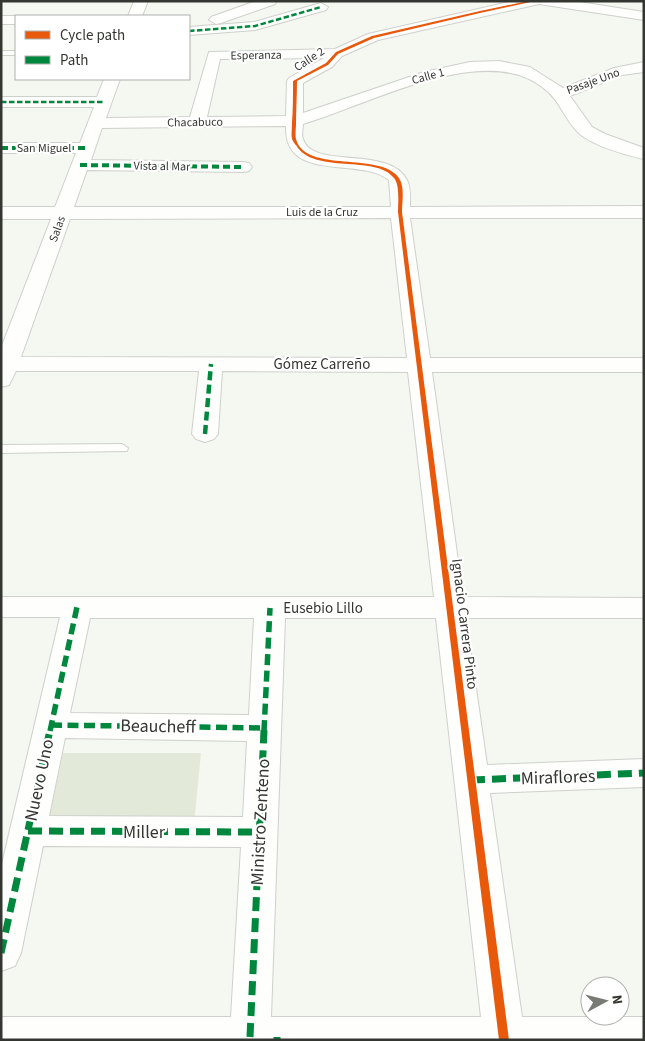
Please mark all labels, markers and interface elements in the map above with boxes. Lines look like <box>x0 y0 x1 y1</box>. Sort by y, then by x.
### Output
legend <box>15 15 190 80</box>
text: Cycle path <box>60 25 125 46</box>
street label: Calle 2 <box>291 43 328 76</box>
street label: Esperanza <box>230 47 282 64</box>
text: Path <box>60 50 88 71</box>
street label: Calle 1 <box>410 64 446 89</box>
street label: Pasaje Uno <box>564 64 622 99</box>
street label: Chacabuco <box>167 114 223 131</box>
street label: San Miguel <box>17 140 71 157</box>
street label: Vista al Mar <box>134 158 191 176</box>
street label: Luis de la Cruz <box>286 204 358 221</box>
street label: Salas <box>45 214 70 245</box>
street label: Gómez Carreño <box>274 354 370 375</box>
street label: Ignacio Carrera Pinto <box>446 557 483 691</box>
street label: Eusebio Lillo <box>283 598 363 619</box>
street label: Beaucheff <box>120 713 197 740</box>
street label: Nuevo Uno <box>19 737 60 823</box>
street label: Ministro Zenteno <box>245 758 276 886</box>
street label: Miraflores <box>520 764 596 791</box>
street label: Miller <box>123 820 166 845</box>
north arrow <box>580 976 630 1026</box>
text: N <box>606 994 627 1005</box>

